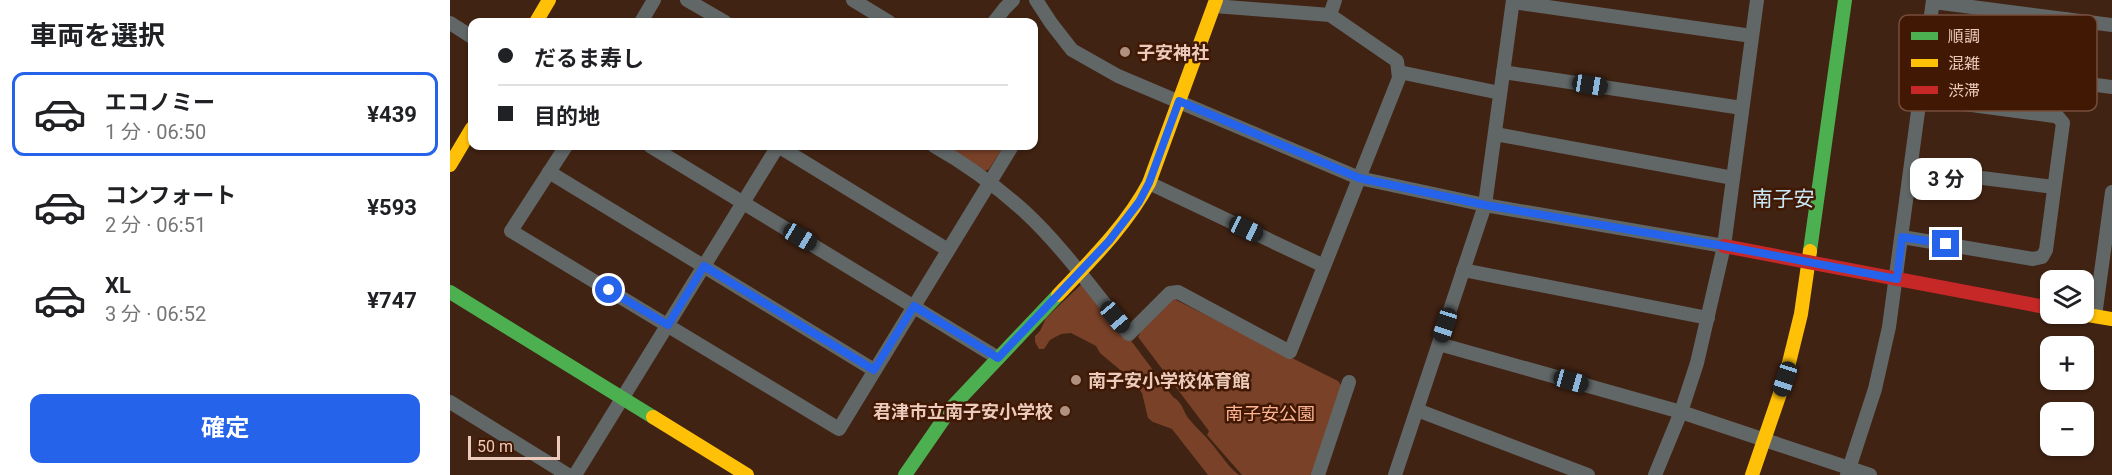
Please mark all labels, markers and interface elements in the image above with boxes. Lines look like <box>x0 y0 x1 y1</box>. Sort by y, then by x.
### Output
legend <box>1899 15 2097 111</box>
text: 車両を選択 <box>30 20 165 52</box>
text: 順調 <box>1948 27 1980 46</box>
place label: 子安神社 <box>1137 42 1209 63</box>
marker: 子安神社 <box>1118 45 1132 59</box>
text: だるま寿し <box>534 46 644 71</box>
text: 混雑 <box>1948 54 1980 73</box>
car <box>1571 73 1609 97</box>
text: 渋滞 <box>1948 81 1980 100</box>
icon: car <box>33 87 87 141</box>
text: エコノミー <box>105 90 215 115</box>
text: ¥439 <box>367 102 417 127</box>
text: 目的地 <box>534 104 600 129</box>
text: 1 分 · 06:50 <box>105 120 206 144</box>
callout: 3 分 <box>1910 157 1982 199</box>
text: 3 分 <box>1928 167 1964 191</box>
icon: car <box>33 180 87 234</box>
text: コンフォート <box>105 183 236 208</box>
district label: 南子安 <box>1752 187 1815 211</box>
text: ¥593 <box>367 195 417 220</box>
text: 2 分 · 06:51 <box>105 213 206 237</box>
car <box>1226 213 1266 245</box>
car <box>780 220 820 254</box>
route end <box>1932 230 1959 257</box>
map controls <box>2040 270 2094 456</box>
button: layers <box>2040 270 2094 324</box>
icon: car <box>33 273 87 327</box>
text: XL <box>105 273 131 298</box>
route start <box>595 276 622 303</box>
text: ¥747 <box>367 288 417 313</box>
car <box>1097 297 1133 337</box>
text: 3 分 · 06:52 <box>105 302 206 326</box>
car <box>1431 305 1459 345</box>
button: + <box>2040 336 2094 390</box>
car <box>1771 359 1799 399</box>
car <box>1551 367 1591 395</box>
place label: 南子安小学校体育館 <box>1088 370 1250 391</box>
marker: 南子安小学校体育館 <box>1069 373 1083 387</box>
button: 確定 <box>30 394 420 463</box>
place label: 君津市立南子安小学校 <box>873 401 1053 422</box>
button: − <box>2040 402 2094 456</box>
park label: 南子安公園 <box>1225 403 1315 424</box>
marker: 君津市立南子安小学校 <box>1058 404 1072 418</box>
scale bar <box>468 433 560 460</box>
text: 50 m <box>477 437 513 456</box>

